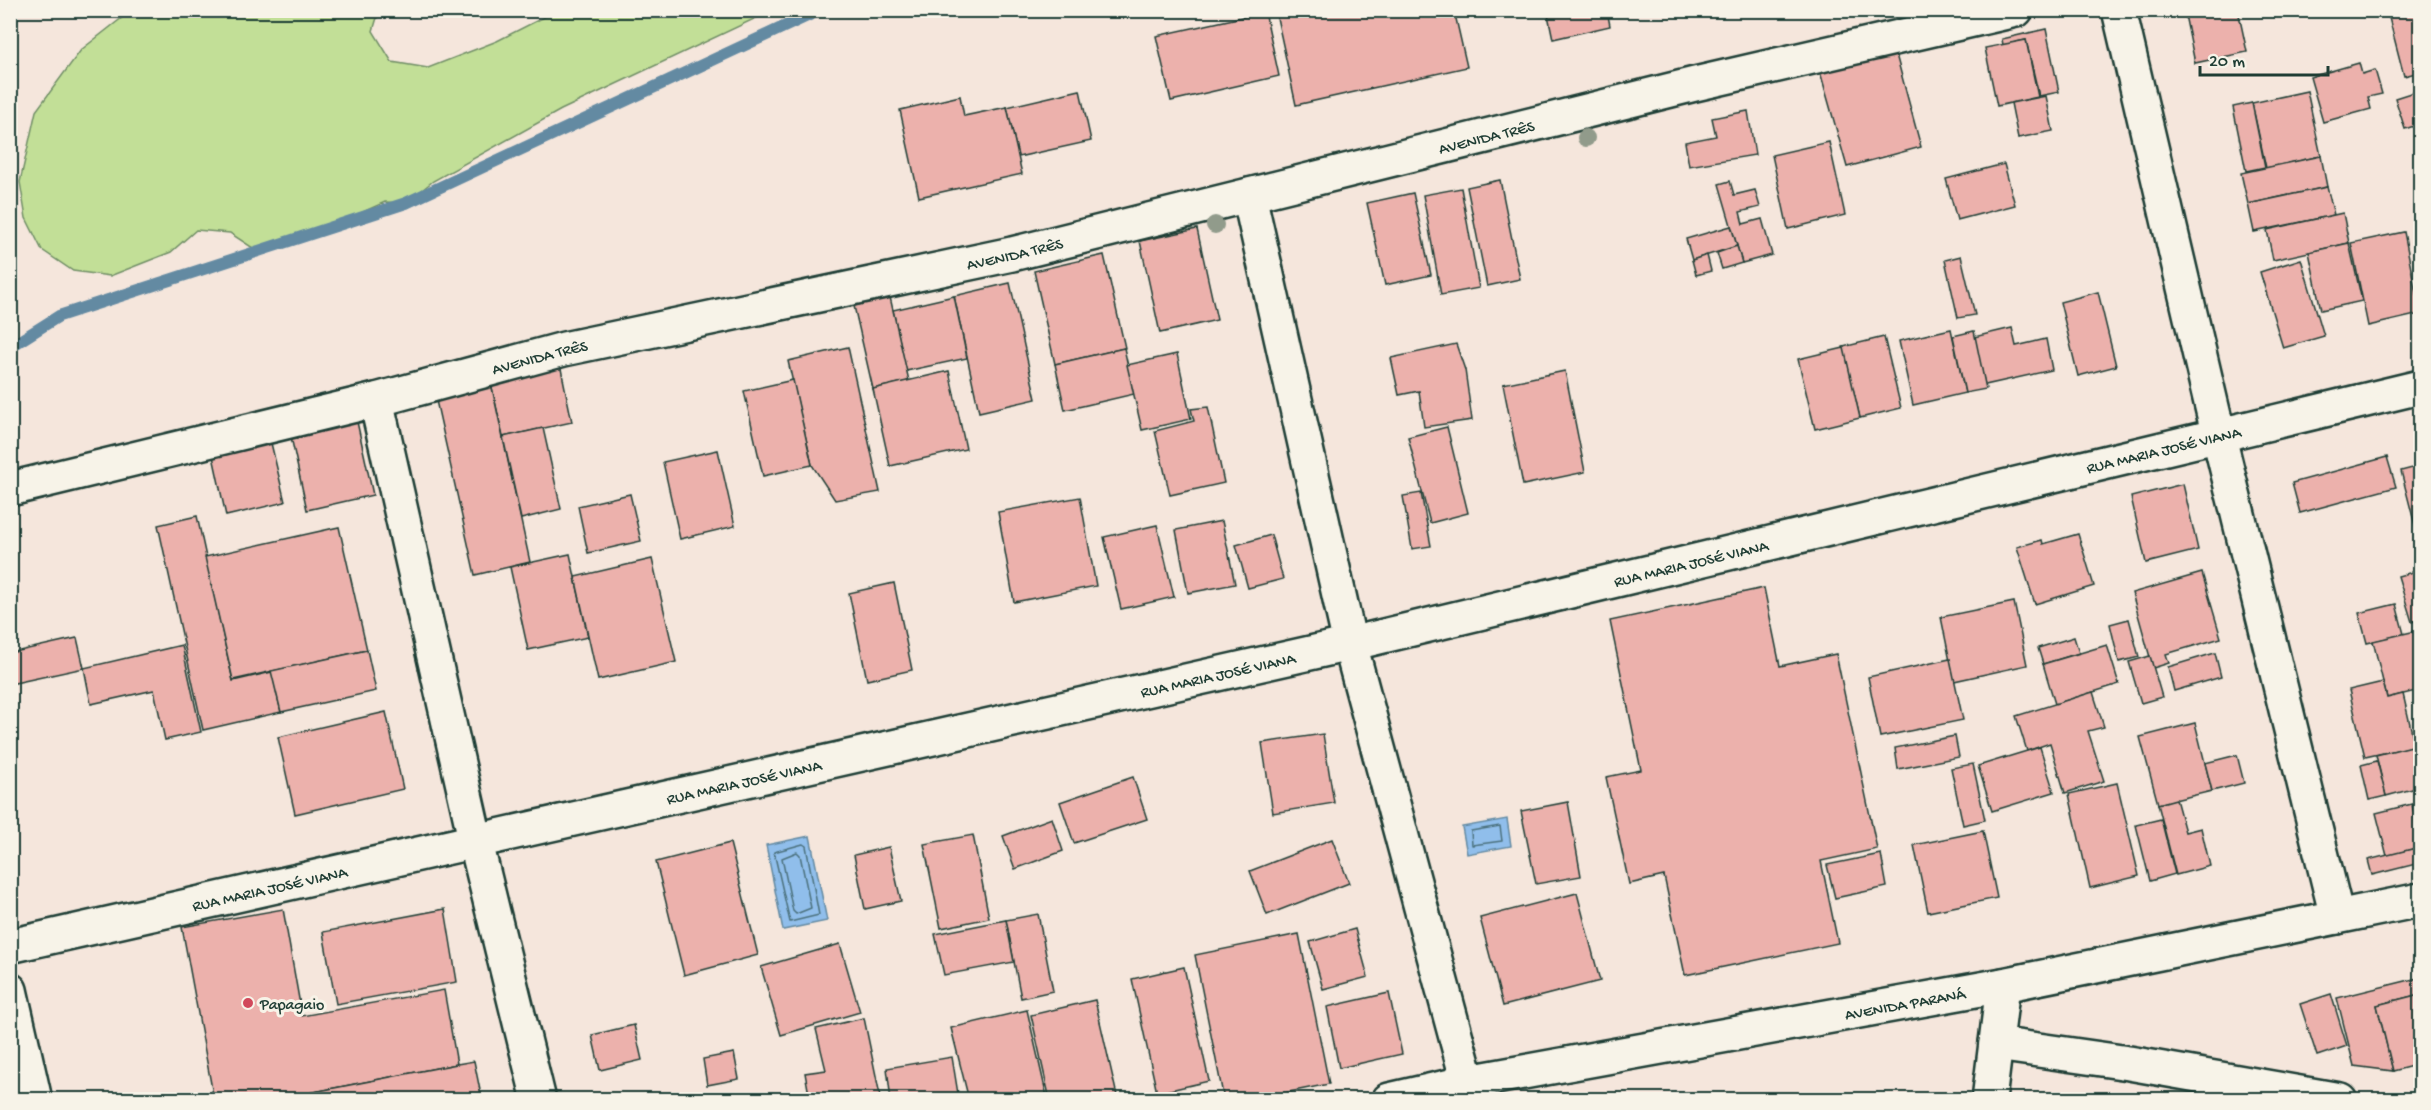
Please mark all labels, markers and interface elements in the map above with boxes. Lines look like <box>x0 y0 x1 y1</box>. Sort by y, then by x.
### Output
scale bar <box>2200 39 2328 77</box>
text: 20 m <box>2209 52 2245 73</box>
street label: AVENIDA TRÊS <box>1437 118 1537 160</box>
street label: AVENIDA TRÊS <box>965 236 1066 276</box>
street label: AVENIDA TRÊS <box>490 338 590 381</box>
street label: RUA MARIA JOSÉ VIANA <box>2085 424 2245 480</box>
street label: RUA MARIA JOSÉ VIANA <box>1612 537 1772 593</box>
street label: RUA MARIA JOSÉ VIANA <box>1139 650 1299 704</box>
street label: RUA MARIA JOSÉ VIANA <box>665 757 825 811</box>
street label: RUA MARIA JOSÉ VIANA <box>191 864 351 918</box>
street label: AVENIDA PARANÁ <box>1844 985 1969 1026</box>
marker: Papagaio <box>241 996 255 1010</box>
place label: Papagaio <box>259 997 324 1016</box>

